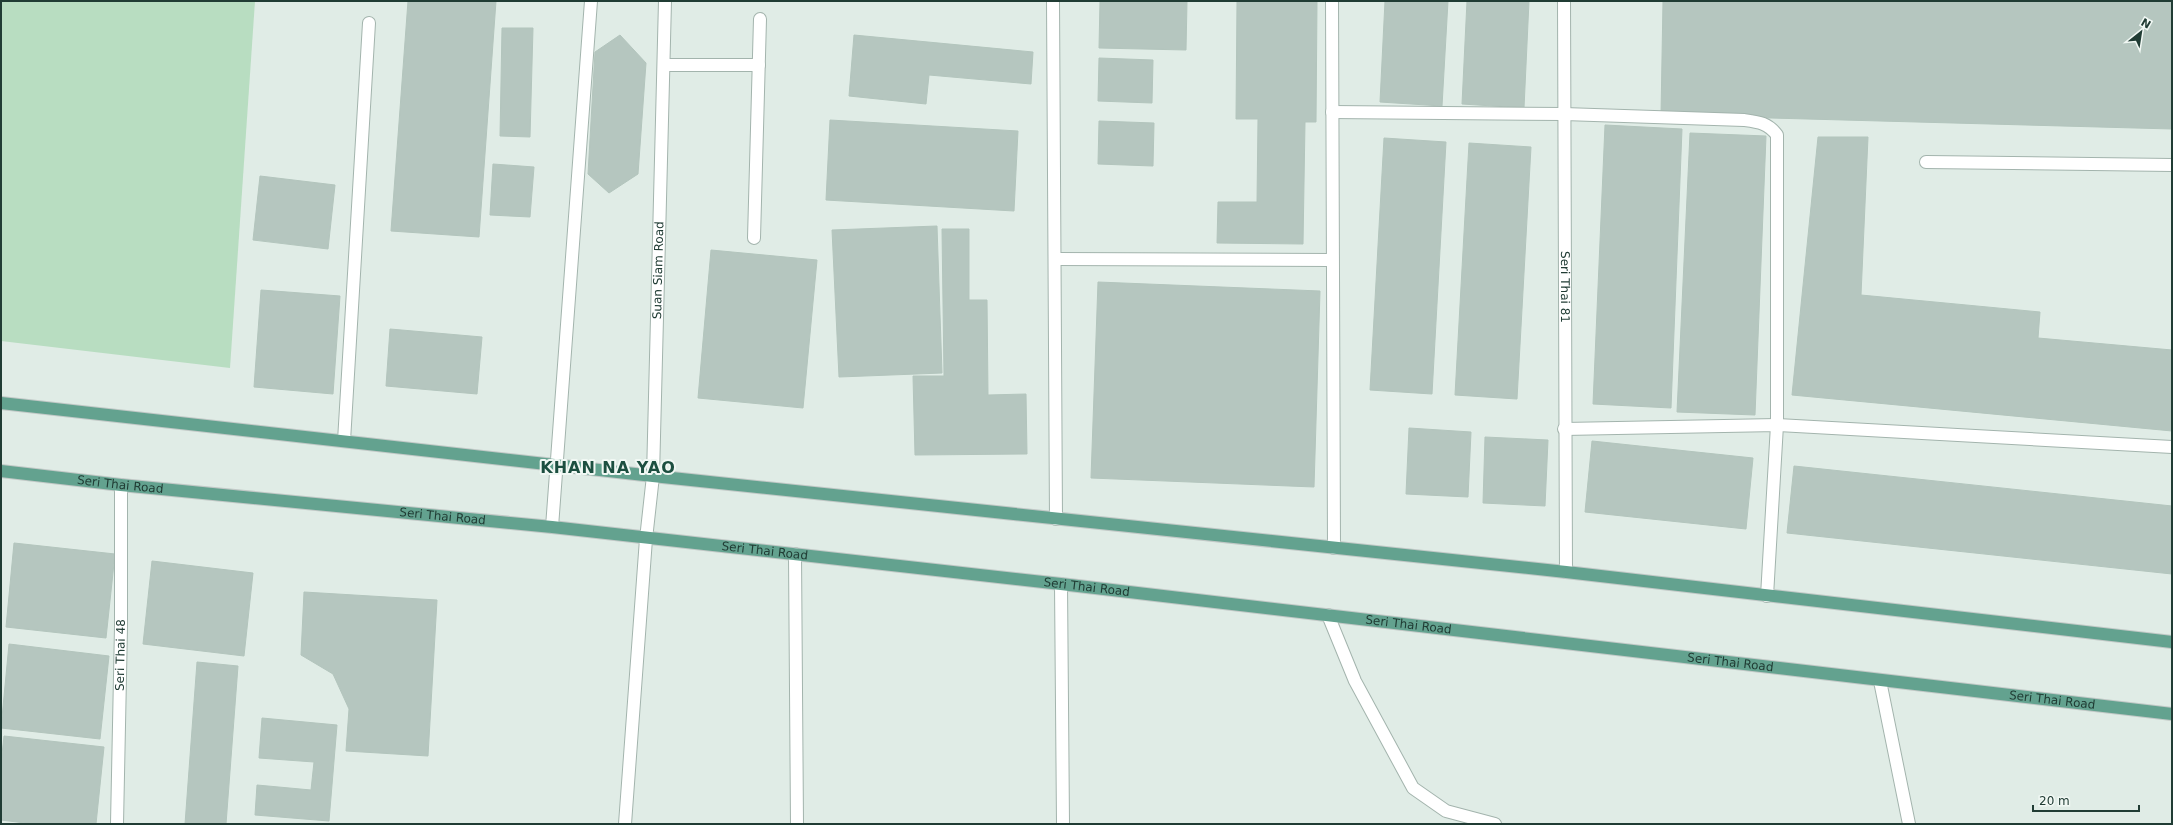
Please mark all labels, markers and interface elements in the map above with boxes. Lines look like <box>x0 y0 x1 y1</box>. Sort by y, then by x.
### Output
north arrow <box>2121 12 2161 52</box>
text: N <box>2139 16 2153 32</box>
street label: Suan Siam Road <box>650 221 666 319</box>
street label: Seri Thai 81 <box>1558 251 1572 323</box>
district label: KHAN NA YAO <box>540 458 676 477</box>
street label: Seri Thai Road <box>76 473 164 496</box>
street label: Seri Thai Road <box>399 505 487 528</box>
street label: Seri Thai Road <box>721 539 809 563</box>
street label: Seri Thai Road <box>1043 575 1131 599</box>
street label: Seri Thai Road <box>1365 613 1452 637</box>
street label: Seri Thai 48 <box>113 619 128 691</box>
street label: Seri Thai Road <box>1687 650 1774 674</box>
street label: Seri Thai Road <box>2008 688 2096 712</box>
scale bar <box>2033 787 2139 813</box>
text: 20 m <box>2039 794 2070 808</box>

